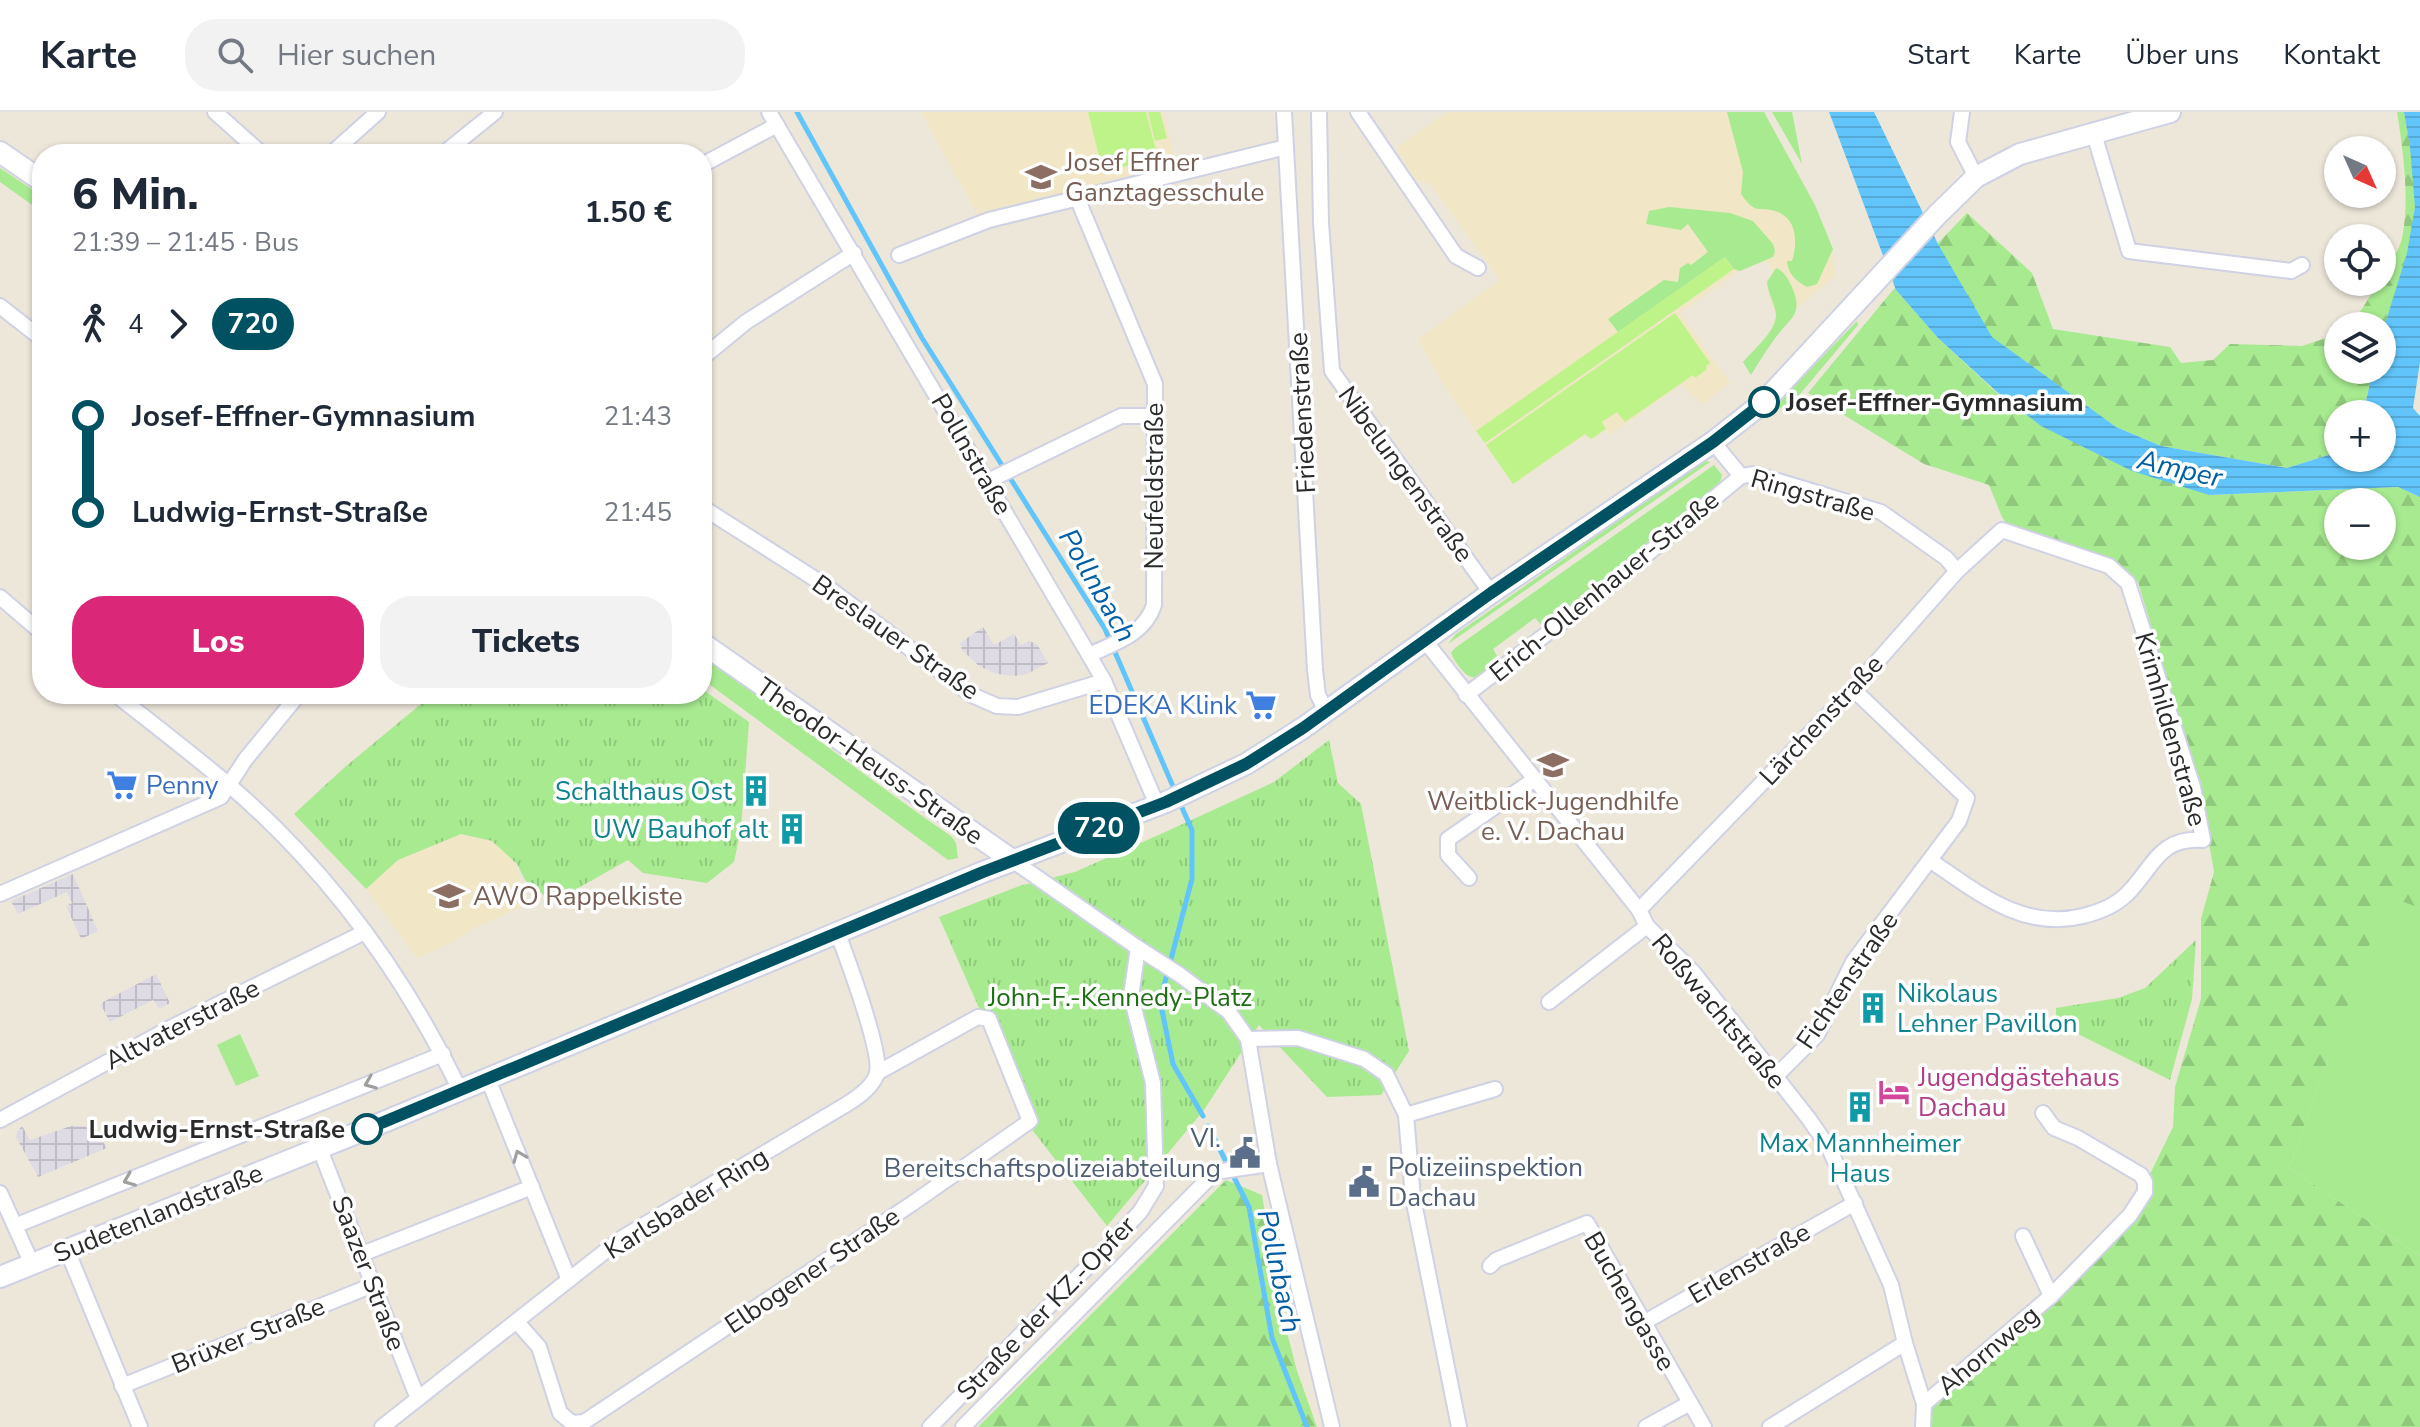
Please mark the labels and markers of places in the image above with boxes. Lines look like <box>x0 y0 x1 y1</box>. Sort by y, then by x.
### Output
place label: Josef Effner Ganztagesschule <box>1064 145 1264 210</box>
school or university icon: Josef Effner Ganztagesschule <box>1024 160 1058 194</box>
place label: Josef-Effner-Gymnasium <box>1785 385 2084 420</box>
marker: Josef-Effner-Gymnasium <box>1749 387 1779 417</box>
place label: EDEKA Klink <box>1088 688 1238 723</box>
supermarket icon: EDEKA Klink <box>1244 688 1278 722</box>
school or university icon: Weitblick-Jugendhilfe e. V. Dachau <box>1536 748 1570 782</box>
supermarket icon: Penny <box>105 768 139 802</box>
place label: Penny <box>146 768 219 803</box>
place label: Schalthaus Ost <box>555 774 733 809</box>
building icon: Schalthaus Ost <box>739 774 773 808</box>
place label: Weitblick-Jugendhilfe e. V. Dachau <box>1427 784 1679 849</box>
place label: UW Bauhof alt <box>593 812 769 847</box>
building icon: UW Bauhof alt <box>775 812 809 846</box>
school or university icon: AWO Rappelkiste <box>432 879 466 913</box>
place label: AWO Rappelkiste <box>473 879 683 914</box>
place label: Nikolaus Lehner Pavillon <box>1897 976 2078 1041</box>
building icon: Nikolaus Lehner Pavillon <box>1856 991 1890 1025</box>
place label: Jugendgästehaus Dachau <box>1917 1060 2120 1125</box>
hotel icon: Jugendgästehaus Dachau <box>1877 1075 1911 1109</box>
building icon: Max Mannheimer Haus <box>1843 1090 1877 1124</box>
place label: Ludwig-Ernst-Straße <box>88 1112 345 1147</box>
marker: Ludwig-Ernst-Straße <box>352 1114 382 1144</box>
place label: VI. Bereitschaftspolizeiabteilung <box>884 1121 1221 1186</box>
place label: Max Mannheimer Haus <box>1759 1126 1962 1191</box>
public building icon: VI. Bereitschaftspolizeiabteilung <box>1228 1136 1262 1170</box>
place label: Polizeiinspektion Dachau <box>1388 1150 1583 1215</box>
public building icon: Polizeiinspektion Dachau <box>1347 1165 1381 1199</box>

